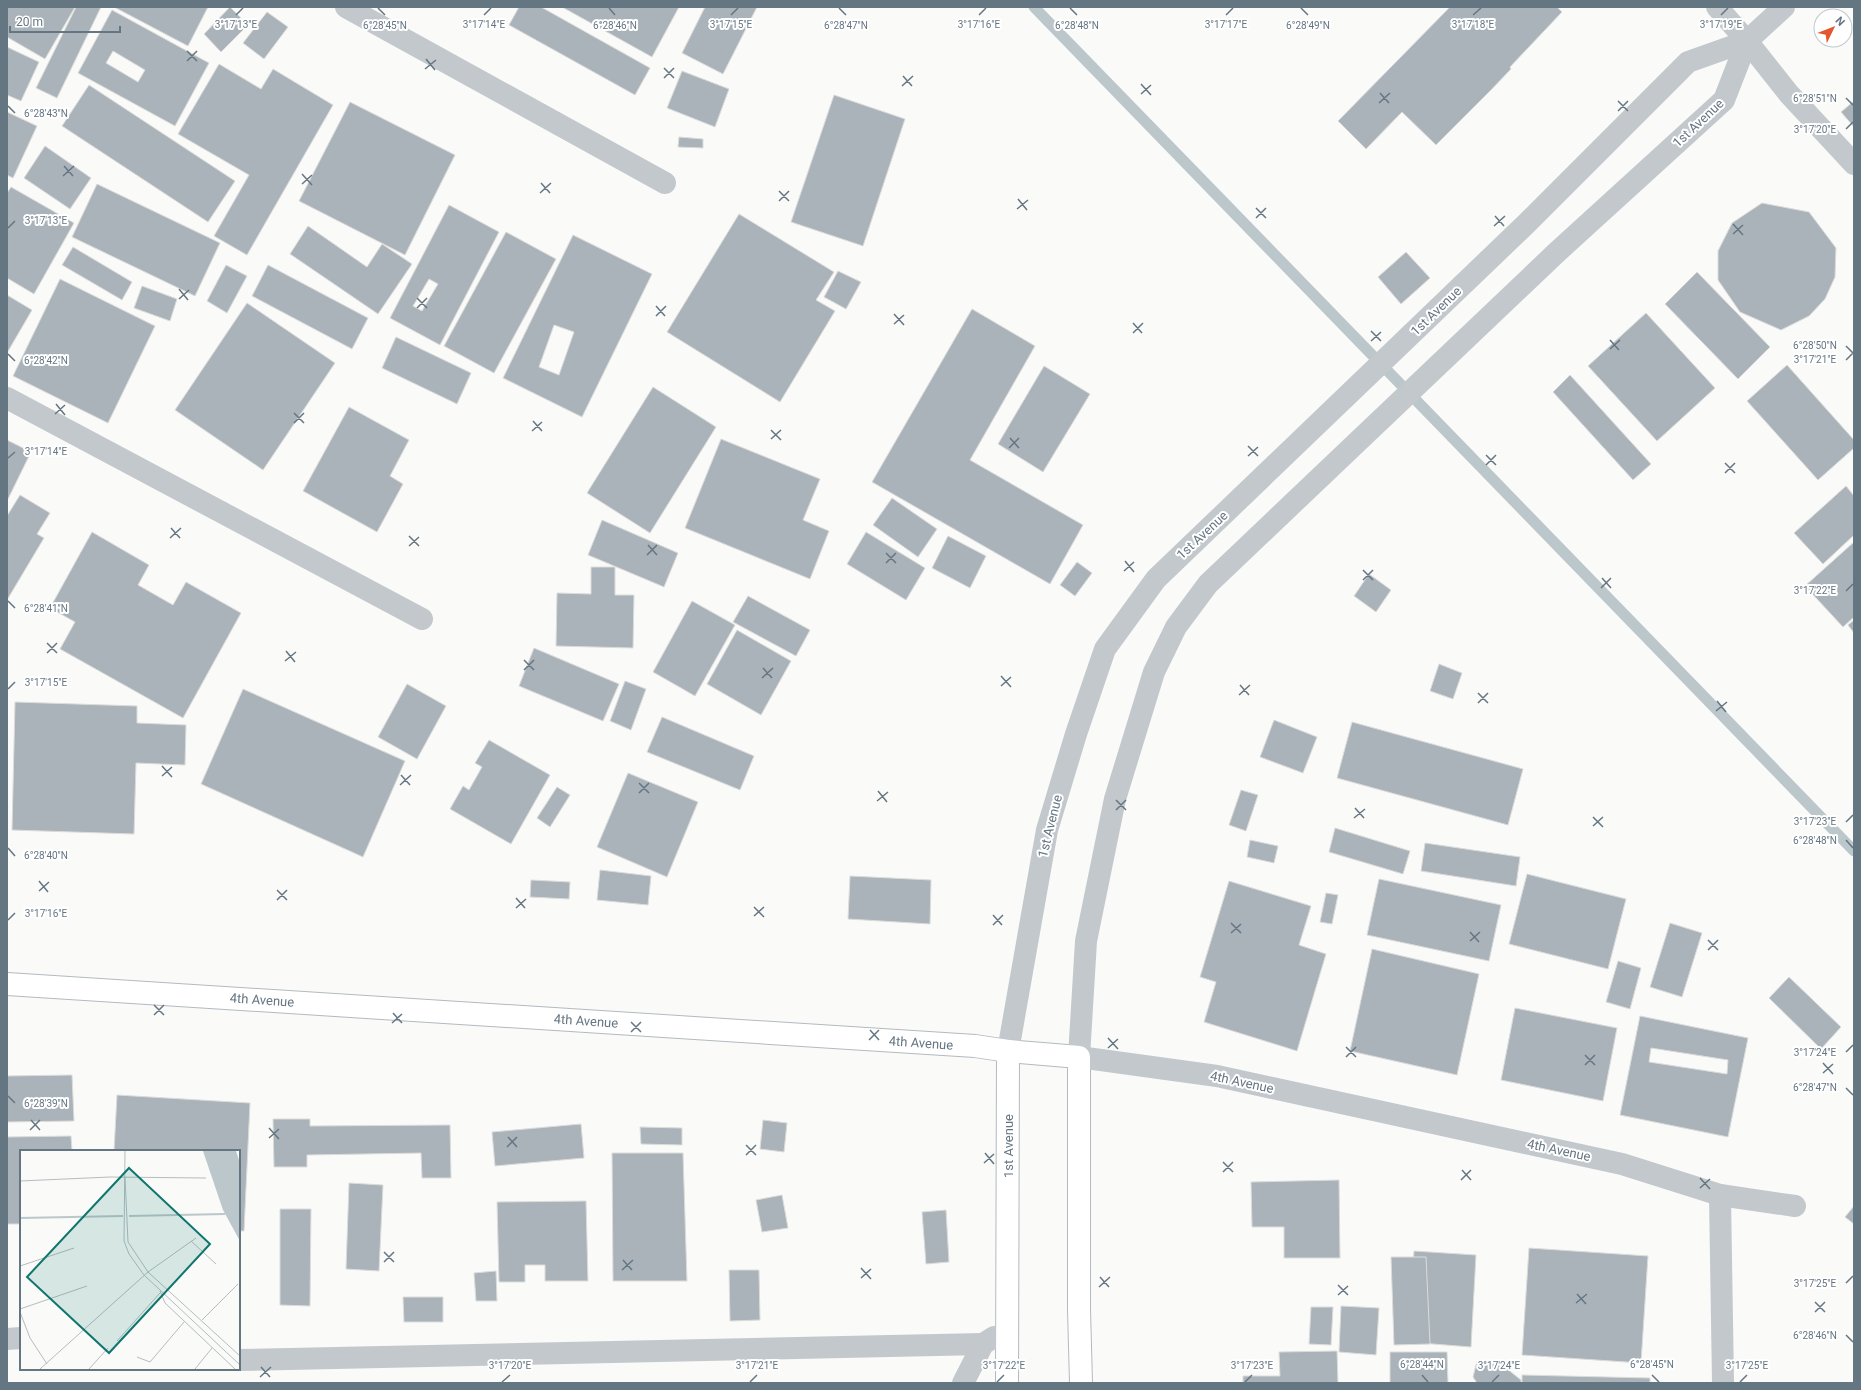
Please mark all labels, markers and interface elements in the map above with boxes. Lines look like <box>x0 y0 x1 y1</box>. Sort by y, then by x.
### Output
scale bar <box>10 8 120 34</box>
north arrow <box>1813 8 1853 48</box>
text: N <box>1833 14 1848 29</box>
text: 20 m <box>16 15 43 29</box>
text: 3°17'13"E <box>215 19 258 30</box>
text: 3°17'14"E <box>463 19 506 30</box>
text: 3°17'15"E <box>710 19 753 30</box>
text: 3°17'16"E <box>958 19 1001 30</box>
text: 3°17'17"E <box>1205 19 1248 30</box>
text: 3°17'18"E <box>1452 19 1495 30</box>
text: 3°17'19"E <box>1700 19 1743 30</box>
text: 6°28'45"N <box>363 20 407 31</box>
text: 6°28'46"N <box>593 20 637 31</box>
text: 6°28'47"N <box>824 20 868 31</box>
text: 6°28'48"N <box>1055 20 1099 31</box>
text: 6°28'49"N <box>1286 20 1330 31</box>
text: 6°28'51"N <box>1793 93 1837 104</box>
street label: 1st Avenue <box>1669 96 1727 150</box>
text: 6°28'43"N <box>24 108 68 119</box>
text: 3°17'20"E <box>1794 124 1837 135</box>
text: 3°17'13"E <box>25 215 68 226</box>
street label: 1st Avenue <box>1408 283 1464 339</box>
text: 6°28'50"N <box>1793 340 1837 351</box>
text: 3°17'21"E <box>1794 354 1837 365</box>
text: 6°28'42"N <box>24 355 68 366</box>
text: 3°17'14"E <box>25 446 68 457</box>
street label: 1st Avenue <box>1173 508 1231 562</box>
text: 3°17'22"E <box>1794 585 1837 596</box>
text: 6°28'41"N <box>24 603 68 614</box>
text: 3°17'15"E <box>25 677 68 688</box>
street label: 1st Avenue <box>1035 793 1065 859</box>
text: 3°17'23"E <box>1794 816 1837 827</box>
text: 6°28'48"N <box>1793 835 1837 846</box>
text: 6°28'40"N <box>24 850 68 861</box>
text: 3°17'16"E <box>25 908 68 919</box>
street label: 4th Avenue <box>229 990 295 1010</box>
street label: 4th Avenue <box>553 1011 619 1031</box>
street label: 4th Avenue <box>888 1033 954 1053</box>
text: 3°17'24"E <box>1794 1047 1837 1058</box>
street label: 4th Avenue <box>1209 1068 1275 1096</box>
text: 6°28'47"N <box>1793 1082 1837 1093</box>
text: 6°28'39"N <box>24 1098 68 1109</box>
street label: 1st Avenue <box>1001 1114 1016 1178</box>
street label: 4th Avenue <box>1526 1136 1592 1164</box>
inset map <box>20 1150 240 1370</box>
text: 3°17'25"E <box>1794 1278 1837 1289</box>
text: 6°28'46"N <box>1793 1330 1837 1341</box>
text: 6°28'44"N <box>1400 1359 1444 1370</box>
text: 6°28'45"N <box>1630 1359 1674 1370</box>
text: 3°17'20"E <box>489 1360 532 1371</box>
text: 3°17'21"E <box>736 1360 779 1371</box>
text: 3°17'22"E <box>983 1360 1026 1371</box>
text: 3°17'23"E <box>1231 1360 1274 1371</box>
text: 3°17'24"E <box>1478 1360 1521 1371</box>
text: 3°17'25"E <box>1726 1360 1769 1371</box>

